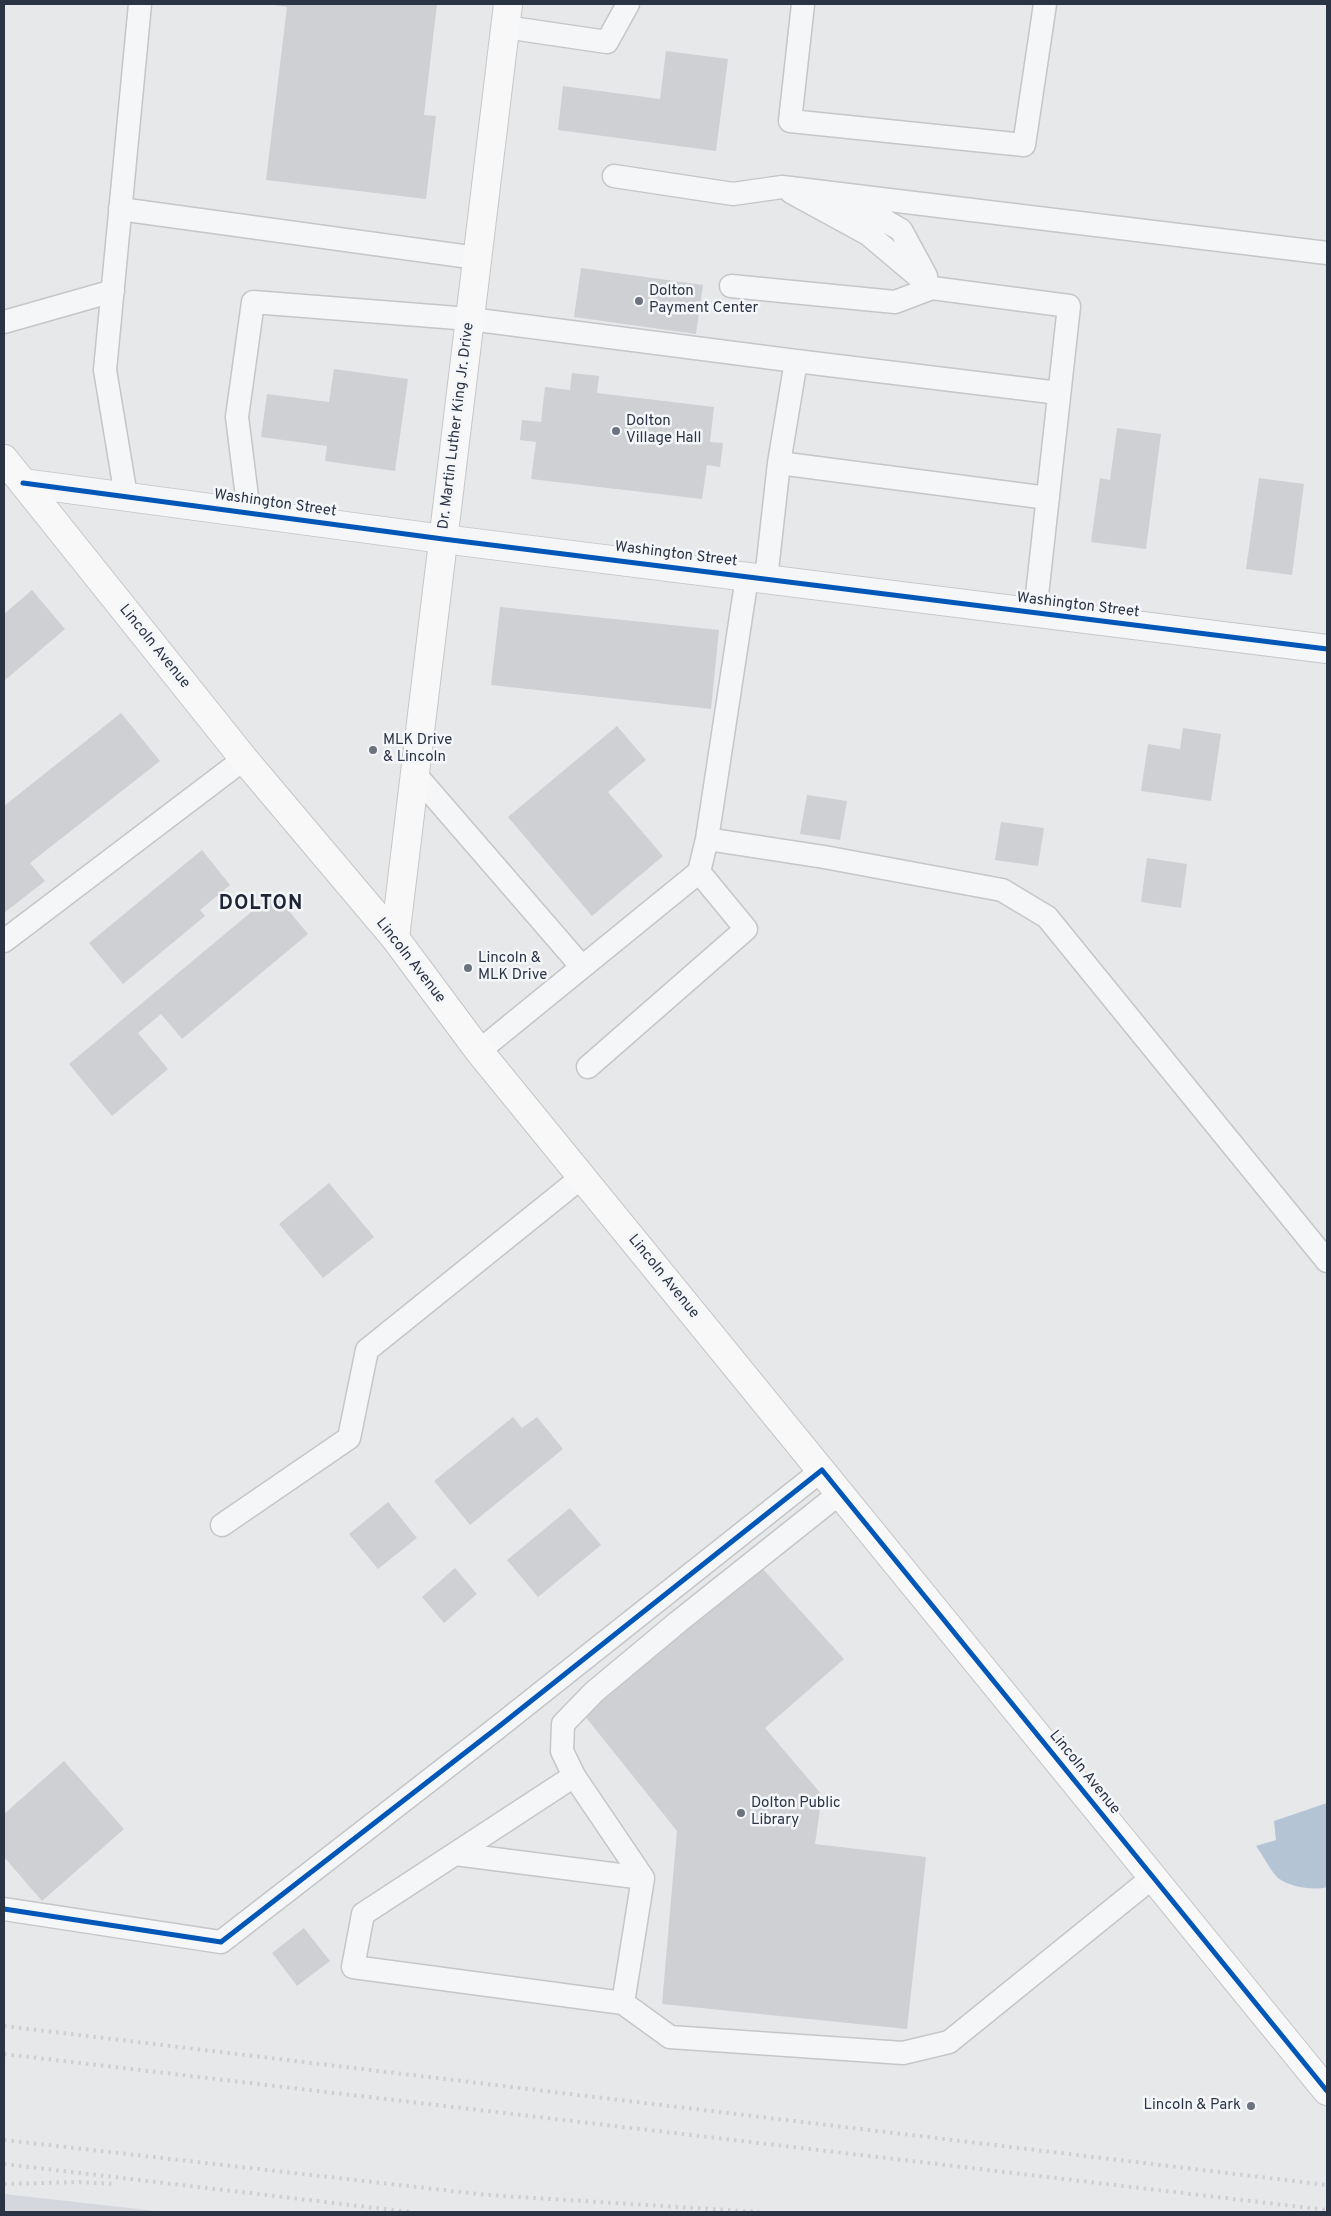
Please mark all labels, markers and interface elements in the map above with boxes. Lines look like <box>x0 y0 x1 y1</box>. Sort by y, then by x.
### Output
place label: Dolton Payment Center <box>649 283 758 318</box>
marker: Dolton Payment Center <box>633 295 645 307</box>
street label: Dr. Martin Luther King Jr. Drive <box>435 322 479 530</box>
place label: Dolton Village Hall <box>626 413 701 448</box>
marker: Dolton Village Hall <box>610 425 622 437</box>
street label: Washington Street <box>213 486 337 522</box>
street label: Washington Street <box>614 539 738 571</box>
street label: Washington Street <box>1016 590 1140 622</box>
street label: Lincoln Avenue <box>115 601 193 693</box>
place label: MLK Drive & Lincoln <box>383 732 452 767</box>
marker: MLK Drive & Lincoln <box>367 744 379 756</box>
district label: DOLTON <box>218 893 304 917</box>
street label: Lincoln Avenue <box>371 915 449 1007</box>
place label: Lincoln & MLK Drive <box>478 950 547 985</box>
marker: Lincoln & MLK Drive <box>462 962 474 974</box>
street label: Lincoln Avenue <box>624 1231 702 1323</box>
street label: Lincoln Avenue <box>1045 1727 1123 1819</box>
place label: Dolton Public Library <box>751 1795 841 1830</box>
marker: Dolton Public Library <box>735 1807 747 1819</box>
place label: Lincoln & Park <box>1144 2097 1241 2115</box>
marker: Lincoln & Park <box>1245 2100 1257 2112</box>

